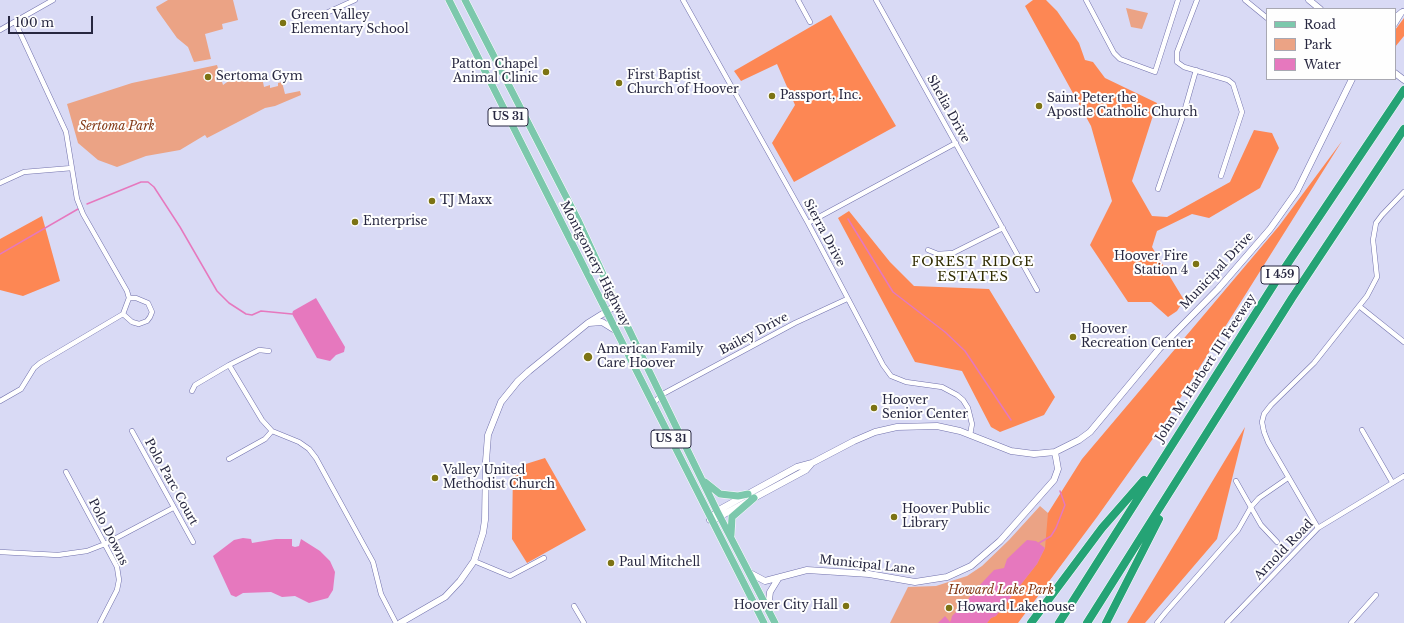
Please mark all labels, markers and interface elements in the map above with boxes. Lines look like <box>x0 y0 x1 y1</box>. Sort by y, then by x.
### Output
scale bar <box>10 8 95 34</box>
legend <box>1266 8 1396 80</box>
place label: Green Valley Elementary School <box>291 9 409 37</box>
text: 100 m <box>15 15 54 30</box>
text: Road <box>1304 17 1336 32</box>
marker: Green Valley Elementary School <box>278 18 288 28</box>
text: Park <box>1304 37 1332 52</box>
text: Water <box>1304 57 1341 72</box>
place label: Patton Chapel Animal Clinic <box>451 58 538 86</box>
marker: Patton Chapel Animal Clinic <box>541 67 551 77</box>
place label: First Baptist Church of Hoover <box>627 69 739 97</box>
place label: Sertoma Gym <box>216 70 303 84</box>
marker: Sertoma Gym <box>203 72 213 82</box>
street label: Shelia Drive <box>923 73 973 145</box>
marker: First Baptist Church of Hoover <box>614 78 624 88</box>
place label: Passport, Inc. <box>780 89 861 103</box>
marker: Passport, Inc. <box>767 91 777 101</box>
place label: Saint Peter the Apostle Catholic Church <box>1047 92 1197 120</box>
marker: Saint Peter the Apostle Catholic Church <box>1034 101 1044 111</box>
road number: US 31 <box>488 108 528 126</box>
park label: Sertoma Park <box>79 120 155 134</box>
place label: TJ Maxx <box>440 194 492 208</box>
marker: TJ Maxx <box>427 196 437 206</box>
street label: Sierra Drive <box>800 197 848 269</box>
street label: Montgomery Highway <box>557 199 633 329</box>
place label: Enterprise <box>363 215 427 229</box>
marker: Enterprise <box>350 217 360 227</box>
street label: Municipal Drive <box>1178 229 1256 313</box>
place label: Hoover Fire Station 4 <box>1114 250 1188 278</box>
district label: FOREST RIDGE ESTATES <box>912 254 1034 285</box>
marker: Hoover Fire Station 4 <box>1191 259 1201 269</box>
road number: I 459 <box>1261 266 1299 284</box>
street label: John M. Harbert III Freeway <box>1153 291 1259 445</box>
street label: Bailey Drive <box>717 310 791 358</box>
place label: Hoover Recreation Center <box>1081 323 1193 351</box>
marker: Hoover Recreation Center <box>1068 332 1078 342</box>
place label: American Family Care Hoover <box>597 343 703 371</box>
marker: American Family Care Hoover <box>582 351 594 363</box>
place label: Hoover Senior Center <box>882 394 968 422</box>
marker: Hoover Senior Center <box>869 403 879 413</box>
road number: US 31 <box>651 430 691 448</box>
street label: Polo Parc Court <box>141 436 201 528</box>
place label: Valley United Methodist Church <box>443 464 555 492</box>
marker: Valley United Methodist Church <box>430 473 440 483</box>
street label: Polo Downs <box>85 496 131 568</box>
place label: Hoover Public Library <box>902 503 990 531</box>
marker: Hoover Public Library <box>889 512 899 522</box>
street label: Arnold Road <box>1252 517 1316 583</box>
street label: Municipal Lane <box>818 553 916 577</box>
place label: Paul Mitchell <box>619 556 700 570</box>
marker: Paul Mitchell <box>606 558 616 568</box>
park label: Howard Lake Park <box>948 584 1054 598</box>
place label: Hoover City Hall <box>734 599 838 613</box>
marker: Hoover City Hall <box>841 601 851 611</box>
place label: Howard Lakehouse <box>957 601 1075 615</box>
marker: Howard Lakehouse <box>944 603 954 613</box>

